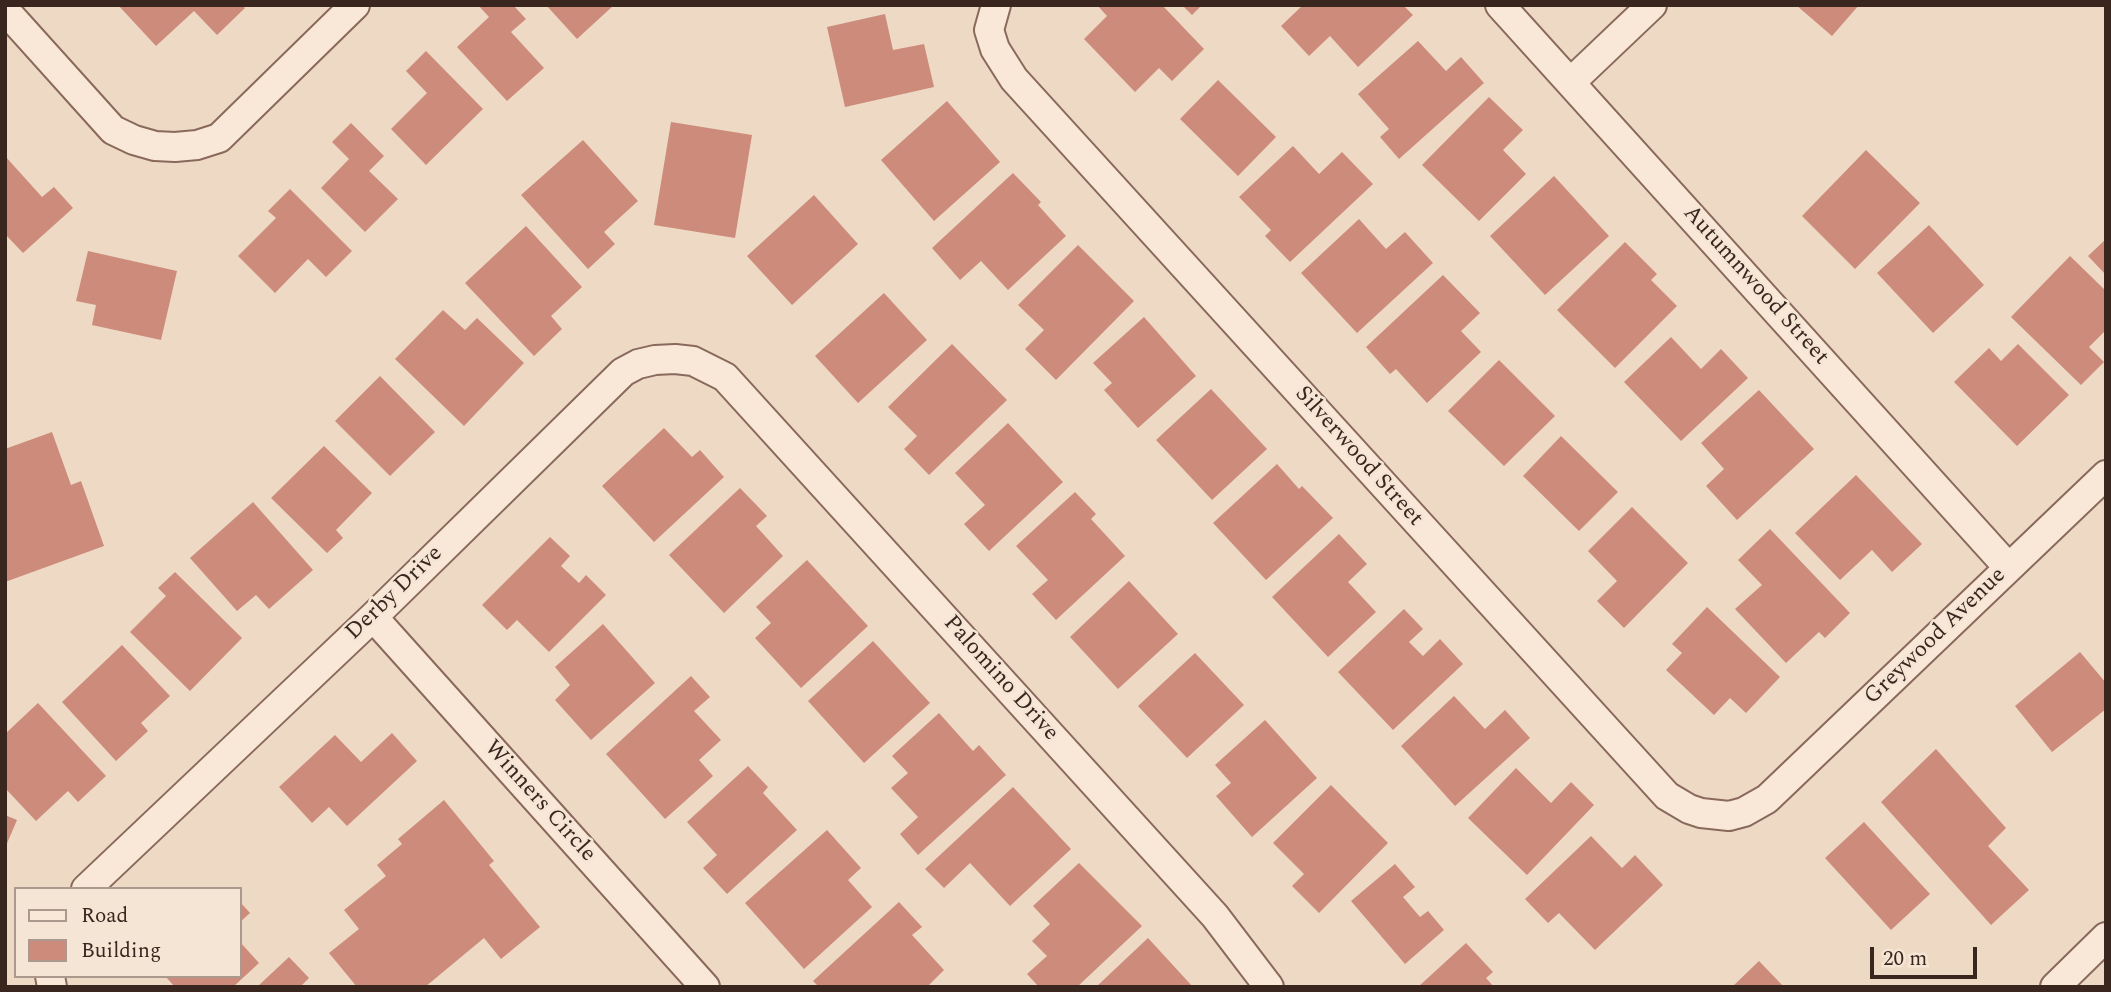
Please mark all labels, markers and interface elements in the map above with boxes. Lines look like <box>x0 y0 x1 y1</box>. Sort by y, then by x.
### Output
street label: Autumnwood Street <box>1676 201 1834 371</box>
street label: Silverwood Street <box>1288 381 1428 533</box>
street label: Derby Drive <box>341 541 449 647</box>
street label: Greywood Avenue <box>1860 563 2012 711</box>
street label: Palomino Drive <box>936 611 1064 747</box>
street label: Winners Circle <box>477 735 601 869</box>
legend <box>14 887 242 978</box>
text: Road <box>81 900 128 932</box>
scale bar <box>1873 932 1980 976</box>
text: Building <box>81 935 161 967</box>
text: 20 m <box>1883 943 1927 975</box>

